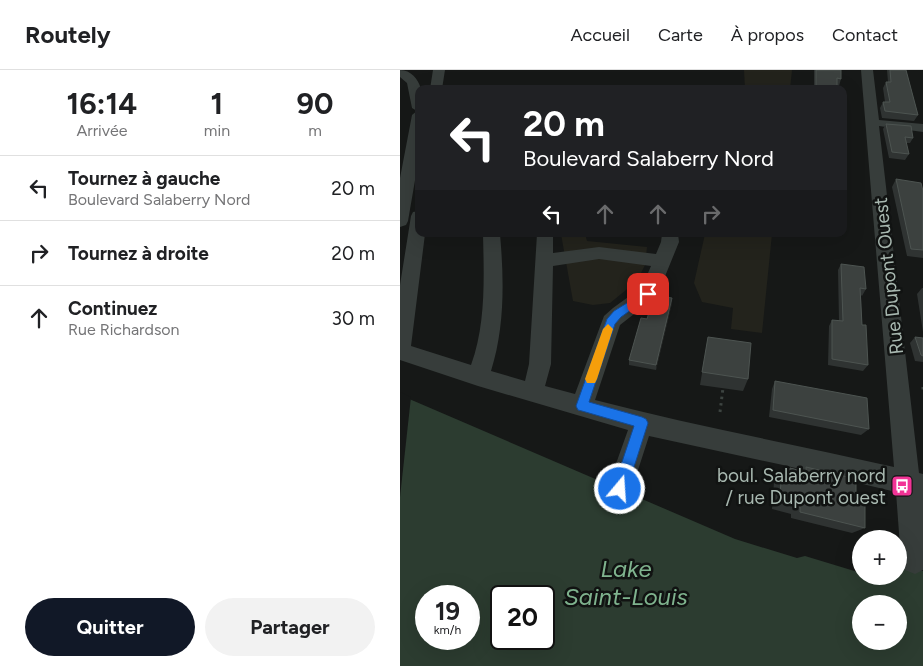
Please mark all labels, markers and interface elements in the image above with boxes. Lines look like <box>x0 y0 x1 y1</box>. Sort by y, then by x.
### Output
text: Routely <box>25 20 111 49</box>
text: Accueil <box>570 24 630 46</box>
text: Carte <box>658 24 703 46</box>
text: À propos <box>731 24 804 46</box>
text: Contact <box>832 24 898 46</box>
text: 16:14 <box>67 85 137 122</box>
text: 1 <box>211 85 223 122</box>
text: 90 <box>297 85 333 122</box>
text: 20 m <box>523 103 605 145</box>
icon: left <box>440 105 505 170</box>
text: Arrivée <box>76 121 127 140</box>
text: min <box>204 121 230 140</box>
text: m <box>308 121 322 140</box>
text: Boulevard Salaberry Nord <box>523 145 774 172</box>
text: Tournez à gauche <box>68 167 220 190</box>
icon: left <box>25 174 53 202</box>
text: 20 m <box>331 177 375 200</box>
text: Boulevard Salaberry Nord <box>68 190 250 209</box>
street label: Rue Dupont Ouest <box>869 196 908 356</box>
icon: left <box>538 200 566 228</box>
icon: ahead <box>591 200 619 228</box>
icon: ahead <box>644 200 672 228</box>
icon: right <box>697 200 725 228</box>
icon: right <box>25 239 53 267</box>
text: Tournez à droite <box>68 242 209 265</box>
text: 20 m <box>331 242 375 265</box>
pin <box>627 273 669 315</box>
icon: arrive <box>634 280 662 308</box>
text: Continuez <box>68 297 157 320</box>
icon: ahead <box>25 304 53 332</box>
text: 30 m <box>332 307 375 330</box>
text: Rue Richardson <box>68 320 180 339</box>
position arrow <box>593 462 645 514</box>
place label: boul. Salaberry nord / rue Dupont ouest <box>717 464 886 509</box>
bus stop icon: boul. Salaberry nord / rue Dupont ouest <box>890 474 914 498</box>
map controls <box>852 530 907 650</box>
button: + <box>852 530 907 585</box>
water label: Lake Saint-Louis <box>564 554 688 611</box>
speed limit sign: 20 <box>490 585 555 650</box>
button: − <box>852 595 907 650</box>
text: 19 <box>435 596 460 626</box>
button: Quitter <box>25 598 195 656</box>
button: Partager <box>205 598 375 656</box>
text: km/h <box>434 623 461 637</box>

